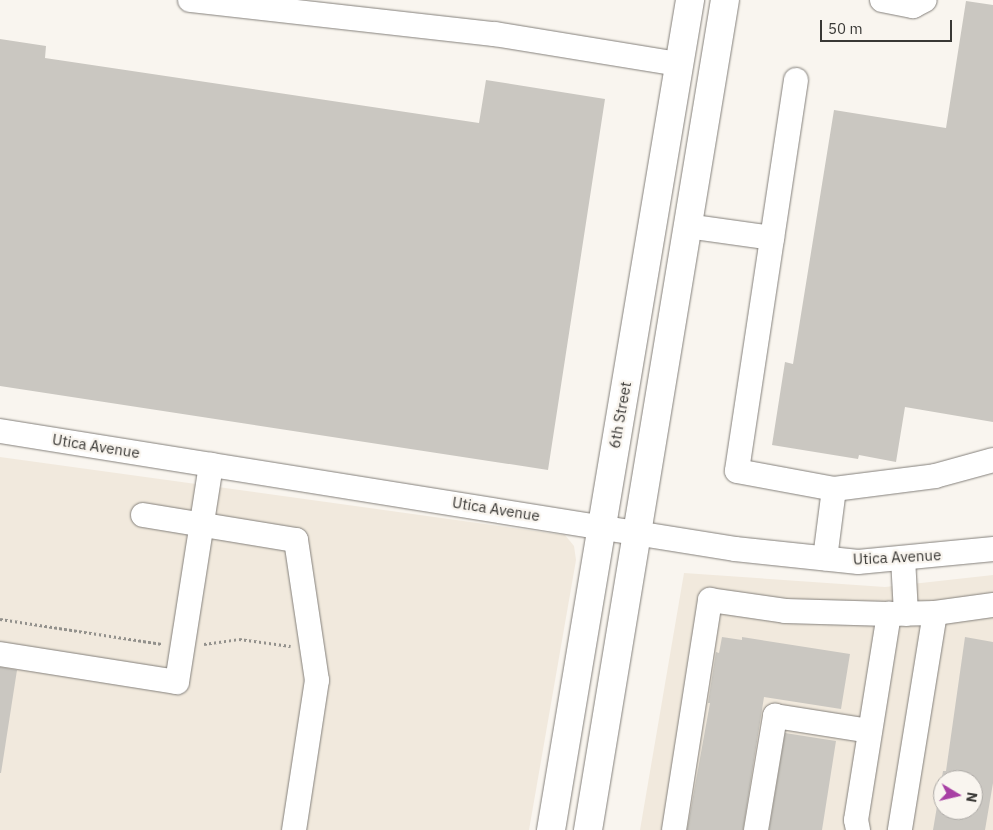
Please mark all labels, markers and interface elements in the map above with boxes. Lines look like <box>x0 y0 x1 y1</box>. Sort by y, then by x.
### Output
scale bar <box>823 10 956 42</box>
text: 50 m <box>828 19 863 38</box>
street label: 6th Street <box>605 380 635 450</box>
street label: Utica Avenue <box>51 430 141 462</box>
street label: Utica Avenue <box>451 493 541 525</box>
street label: Utica Avenue <box>852 546 942 568</box>
north arrow <box>933 770 983 820</box>
text: N <box>962 791 982 804</box>

